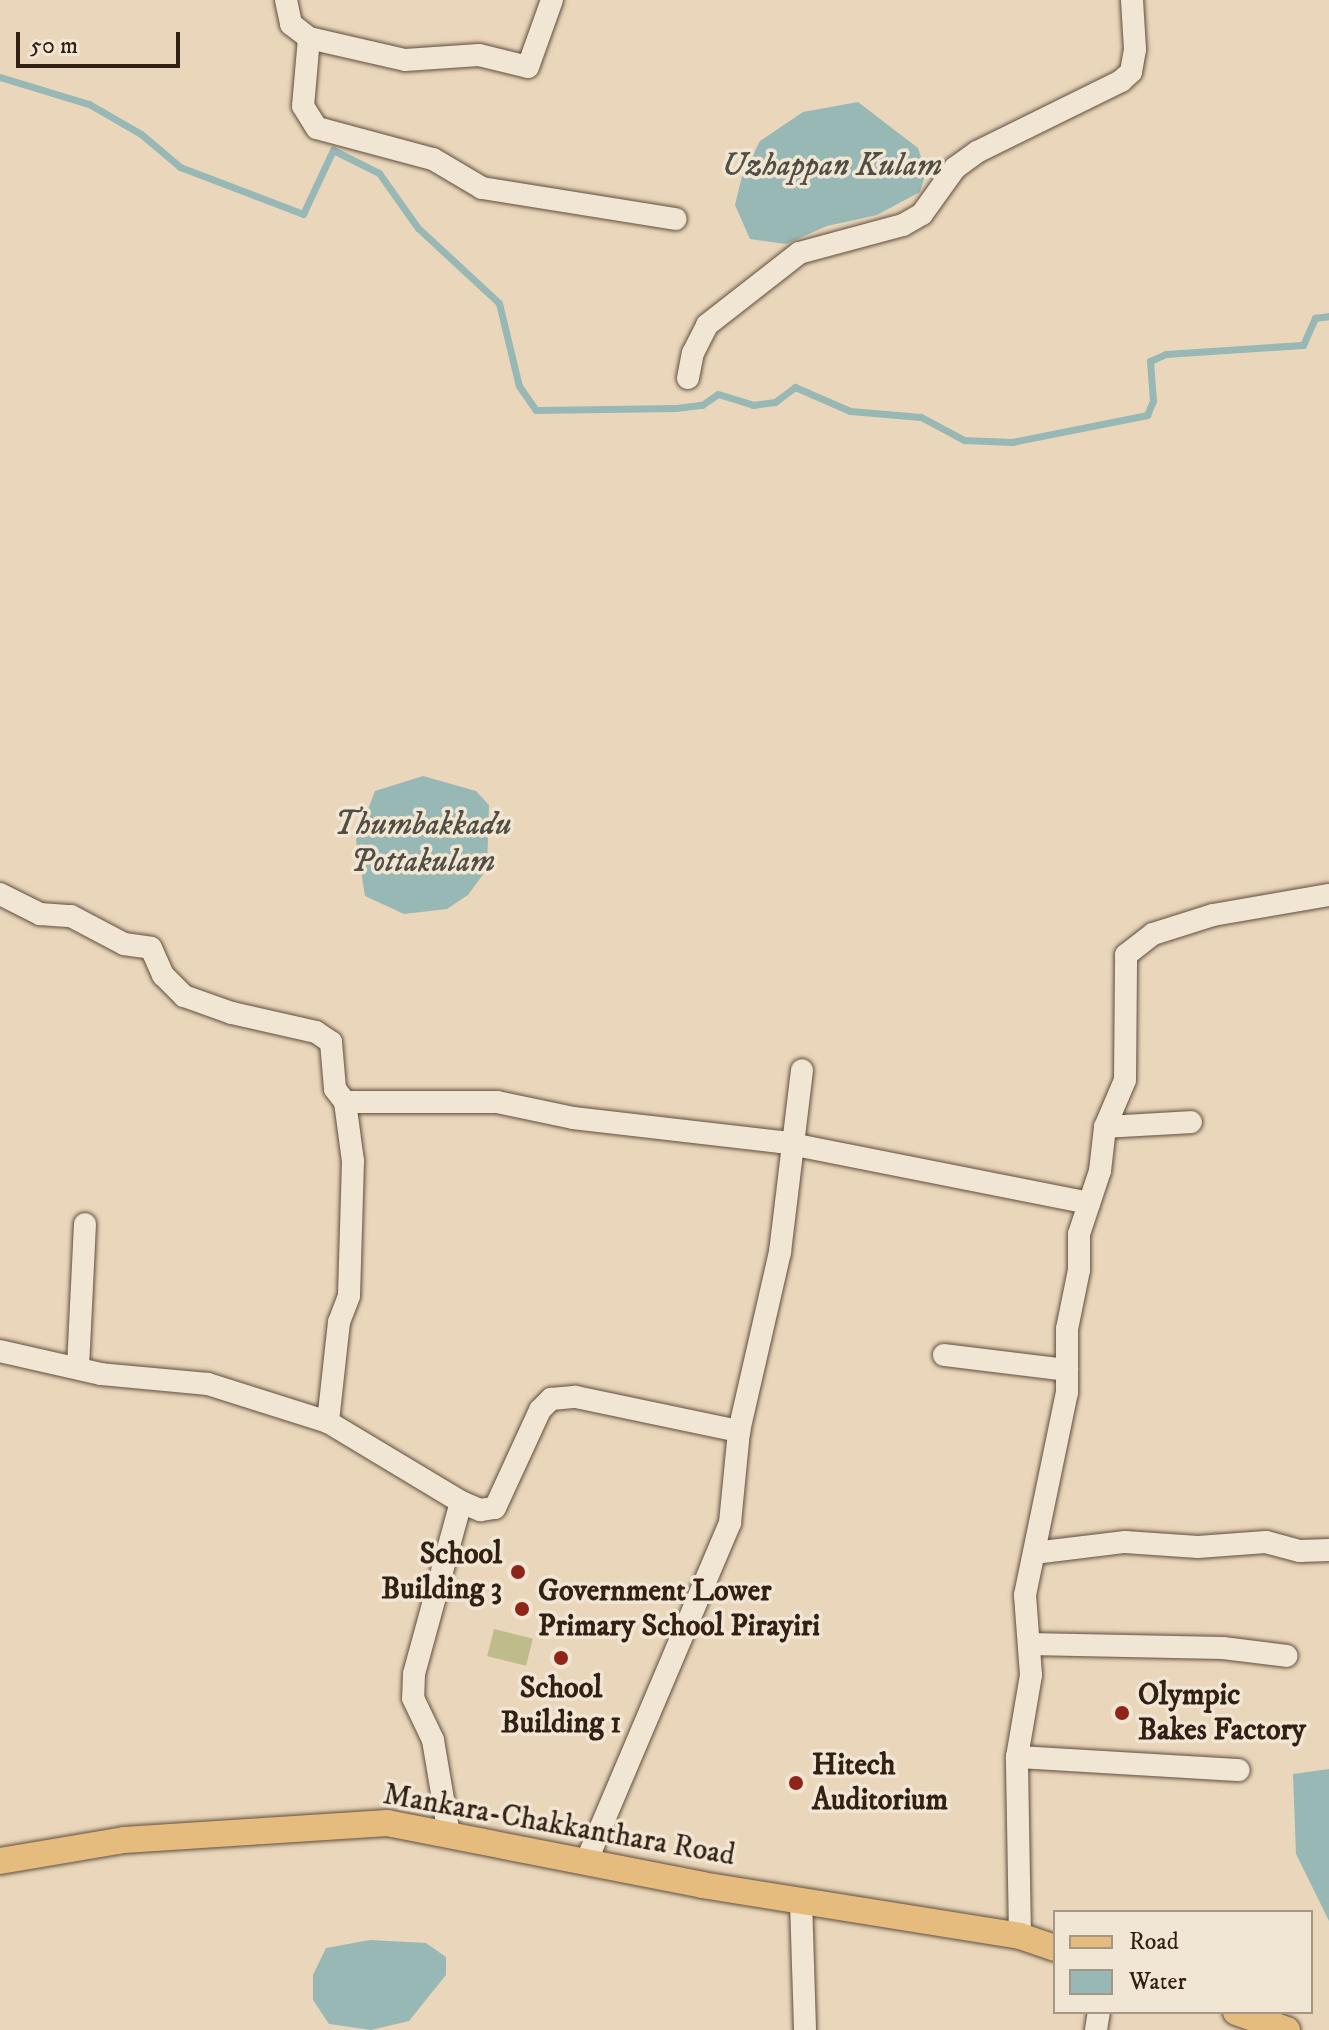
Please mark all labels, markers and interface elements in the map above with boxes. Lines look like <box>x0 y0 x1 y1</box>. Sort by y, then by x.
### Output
scale bar <box>20 16 184 66</box>
text: 50 m <box>30 31 78 61</box>
water label: Uzhappan Kulam <box>722 147 942 185</box>
water label: Thumbakkadu Pottakulam <box>334 807 512 882</box>
place label: School Building 3 <box>381 1537 502 1608</box>
marker: School Building 3 <box>509 1563 527 1581</box>
place label: Government Lower Primary School Pirayiri <box>538 1574 820 1644</box>
marker: Government Lower Primary School Pirayiri <box>513 1600 531 1618</box>
marker: School Building 1 <box>552 1649 570 1667</box>
place label: School Building 1 <box>501 1671 621 1742</box>
place label: Olympic Bakes Factory <box>1138 1678 1306 1748</box>
marker: Olympic Bakes Factory <box>1113 1704 1131 1722</box>
place label: Hitech Auditorium <box>812 1748 948 1818</box>
marker: Hitech Auditorium <box>787 1774 805 1792</box>
street label: Mankara-Chakkanthara Road <box>380 1777 738 1875</box>
legend <box>1053 1910 1313 2014</box>
text: Road <box>1129 1927 1179 1957</box>
text: Water <box>1129 1967 1186 1997</box>

